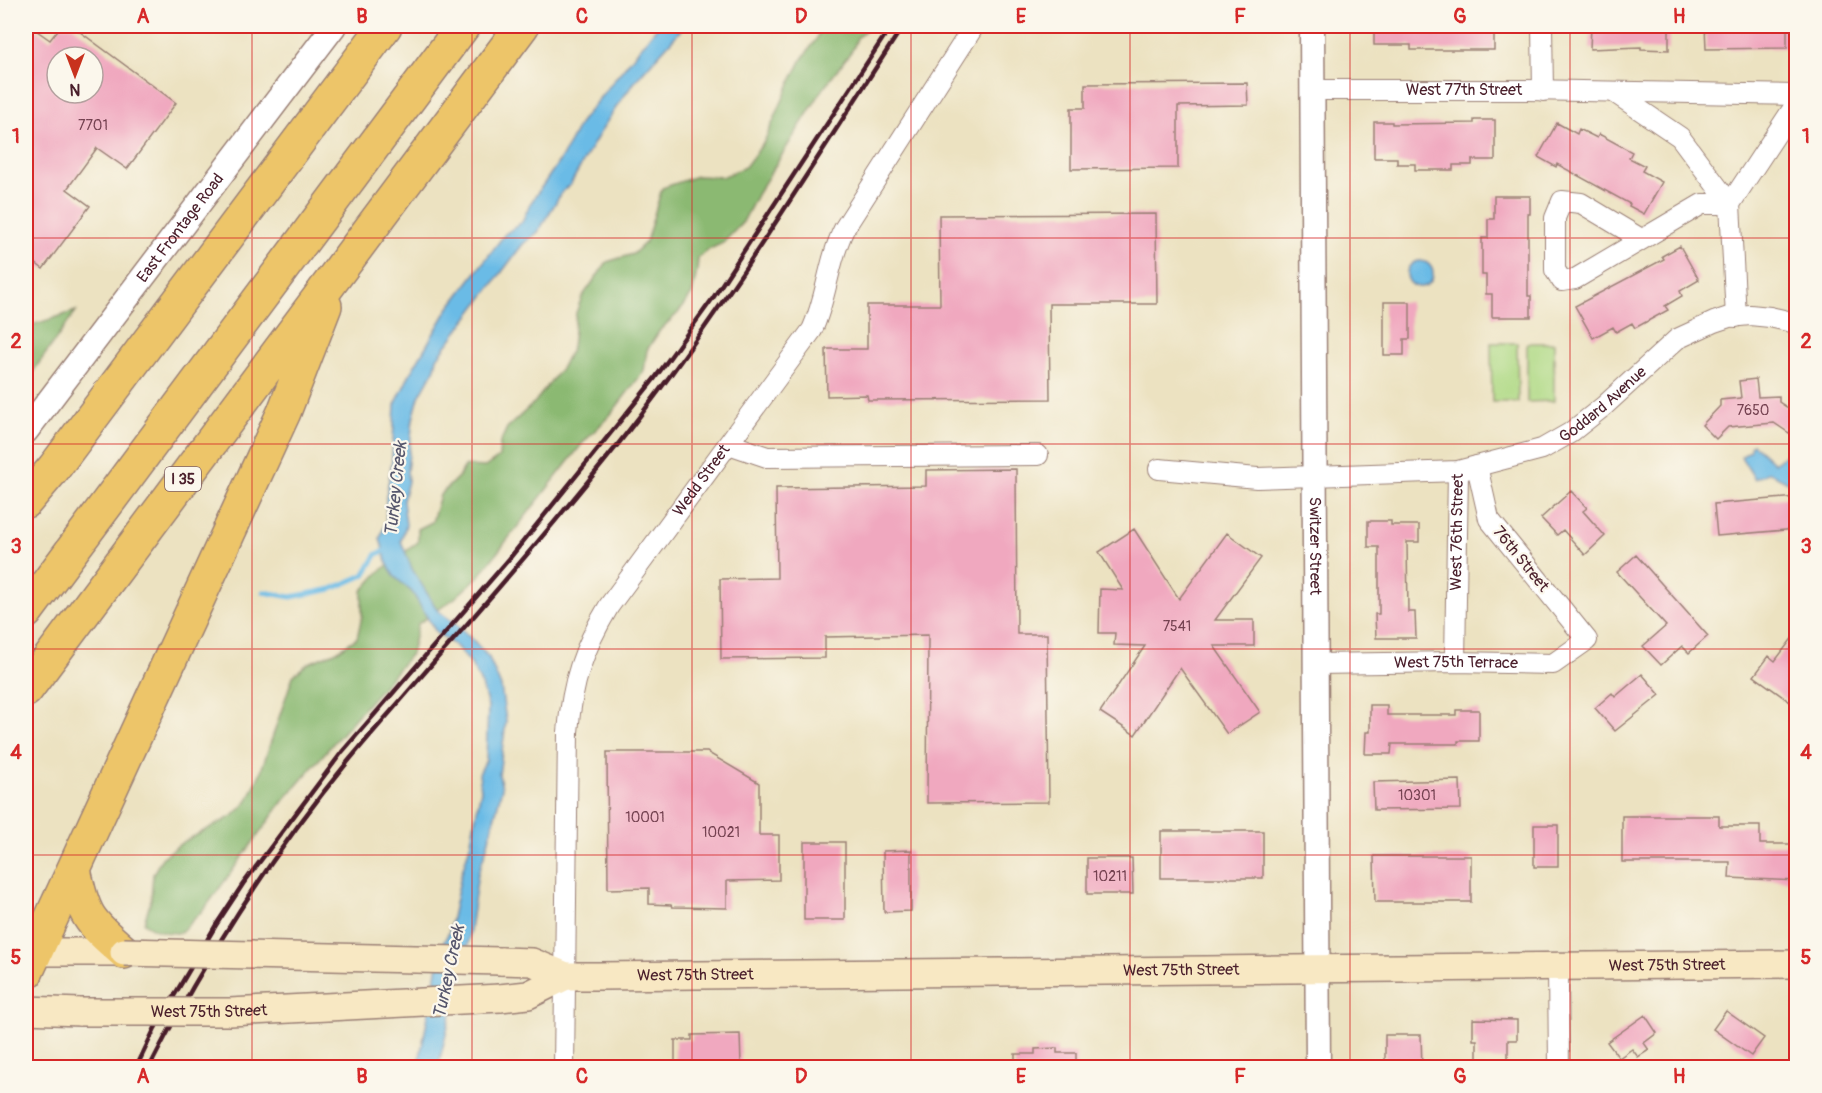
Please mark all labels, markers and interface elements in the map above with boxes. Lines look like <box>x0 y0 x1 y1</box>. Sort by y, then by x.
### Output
text: A <box>137 4 150 29</box>
text: B <box>356 4 368 29</box>
text: C <box>576 4 588 29</box>
text: D <box>795 4 808 29</box>
text: E <box>1016 4 1027 29</box>
text: F <box>1234 4 1246 29</box>
text: G <box>1453 4 1467 29</box>
text: H <box>1673 4 1686 29</box>
north arrow <box>45 45 105 105</box>
text: N <box>69 79 80 99</box>
street label: West 77th Street <box>1406 80 1523 100</box>
house number: 7701 <box>78 117 108 134</box>
text: 1 <box>12 124 20 149</box>
text: 1 <box>1802 124 1810 149</box>
street label: East Frontage Road <box>133 170 228 287</box>
text: 2 <box>10 329 22 354</box>
text: 2 <box>1800 329 1812 354</box>
street label: Goddard Avenue <box>1556 362 1651 447</box>
house number: 7650 <box>1737 402 1769 419</box>
water label: Turkey Creek <box>380 439 413 538</box>
street label: Wedd Street <box>668 440 735 520</box>
road number: I 35 <box>165 467 201 491</box>
street label: West 76th Street <box>1446 473 1468 591</box>
street label: Switzer Street <box>1305 497 1325 596</box>
street label: 76th Street <box>1488 522 1554 596</box>
text: 3 <box>10 534 22 559</box>
text: 3 <box>1800 534 1812 559</box>
house number: 7541 <box>1163 618 1191 635</box>
street label: West 75th Terrace <box>1394 652 1518 673</box>
text: 4 <box>10 740 22 765</box>
text: 4 <box>1800 740 1812 765</box>
house number: 10301 <box>1398 787 1436 804</box>
house number: 10001 <box>625 809 665 826</box>
house number: 10021 <box>702 824 740 841</box>
house number: 10211 <box>1093 868 1127 885</box>
water label: Turkey Creek <box>428 922 470 1021</box>
text: 5 <box>11 945 22 970</box>
text: 5 <box>1801 945 1812 970</box>
street label: West 75th Street <box>1609 955 1726 976</box>
street label: West 75th Street <box>1123 960 1240 981</box>
street label: West 75th Street <box>637 964 754 986</box>
street label: West 75th Street <box>151 1000 268 1022</box>
text: A <box>137 1064 150 1089</box>
text: B <box>356 1064 368 1089</box>
text: C <box>576 1064 588 1089</box>
text: D <box>795 1064 808 1089</box>
text: E <box>1016 1064 1027 1089</box>
text: F <box>1234 1064 1246 1089</box>
text: G <box>1453 1064 1467 1089</box>
text: H <box>1673 1064 1686 1089</box>

